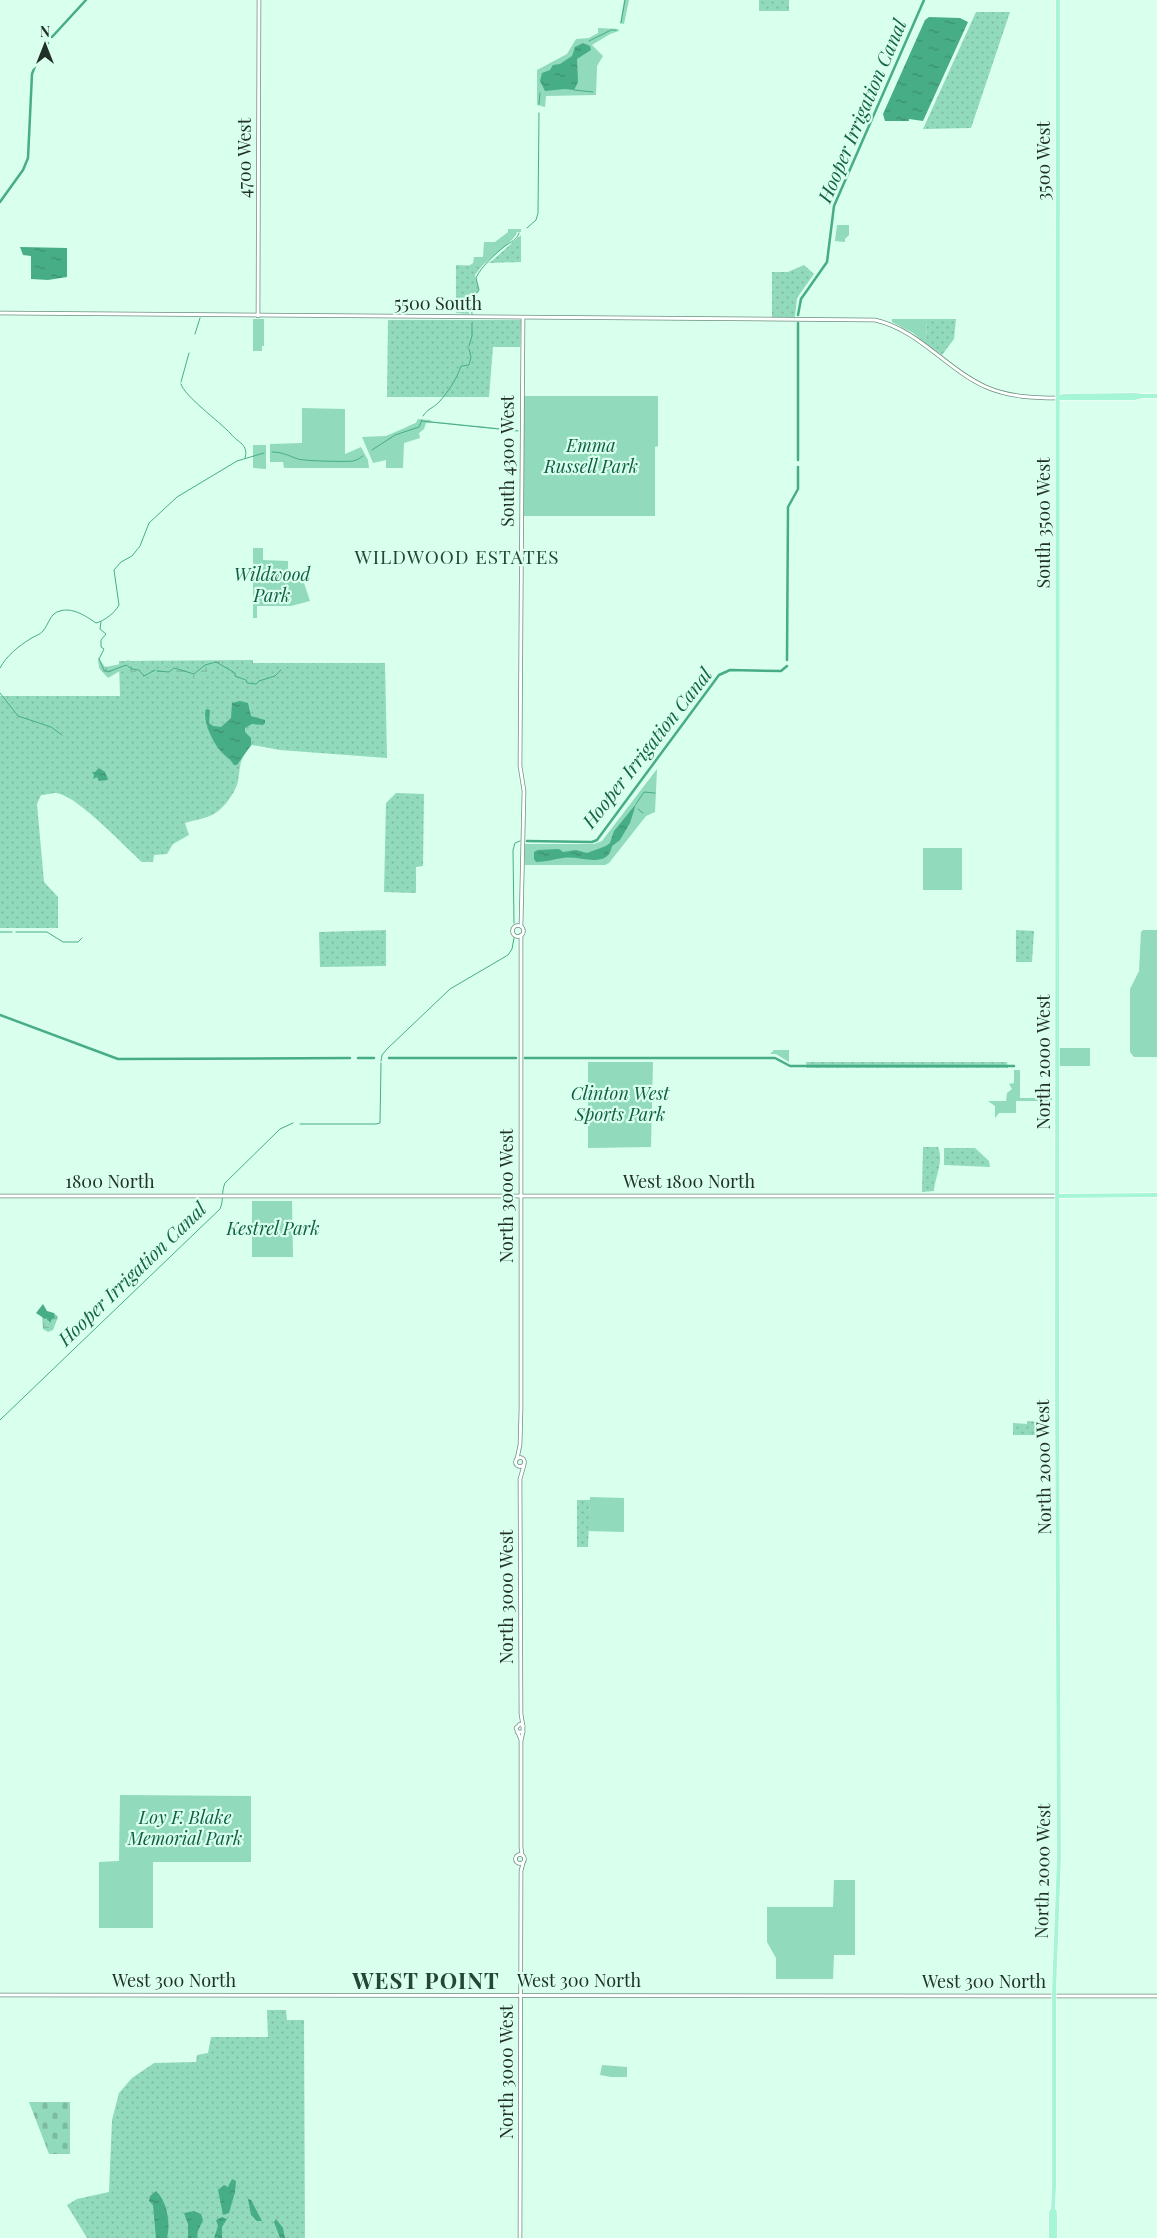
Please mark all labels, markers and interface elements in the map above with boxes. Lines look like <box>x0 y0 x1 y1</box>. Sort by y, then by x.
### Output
water label: Hooper Irrigation Canal <box>810 14 912 207</box>
north arrow <box>20 20 70 70</box>
text: N <box>40 22 50 41</box>
street label: 4700 West <box>232 117 256 198</box>
street label: 3500 West <box>1031 121 1055 201</box>
street label: 5500 South <box>394 291 482 315</box>
street label: South 4300 West <box>495 394 519 527</box>
park label: Emma Russell Park <box>543 433 638 478</box>
street label: South 3500 West <box>1031 457 1055 589</box>
district label: WILDWOOD ESTATES <box>353 543 560 569</box>
park label: Wildwood Park <box>234 562 311 607</box>
water label: Hooper Irrigation Canal <box>575 661 717 834</box>
street label: North 2000 West <box>1031 994 1055 1130</box>
park label: Clinton West Sports Park <box>571 1081 670 1126</box>
street label: North 3000 West <box>494 1128 518 1263</box>
street label: 1800 North <box>65 1169 155 1193</box>
street label: West 1800 North <box>622 1169 755 1193</box>
water label: Hooper Irrigation Canal <box>51 1195 212 1352</box>
park label: Kestrel Park <box>225 1216 320 1240</box>
street label: North 2000 West <box>1030 1399 1056 1535</box>
street label: North 3000 West <box>494 1529 518 1664</box>
street label: North 2000 West <box>1029 1803 1055 1939</box>
park label: Loy F. Blake Memorial Park <box>127 1805 242 1850</box>
district label: WEST POINT <box>351 1965 500 1995</box>
street label: West 300 North <box>111 1968 236 1992</box>
street label: West 300 North <box>516 1968 641 1992</box>
street label: West 300 North <box>921 1969 1046 1993</box>
street label: North 3000 West <box>494 2004 518 2139</box>

